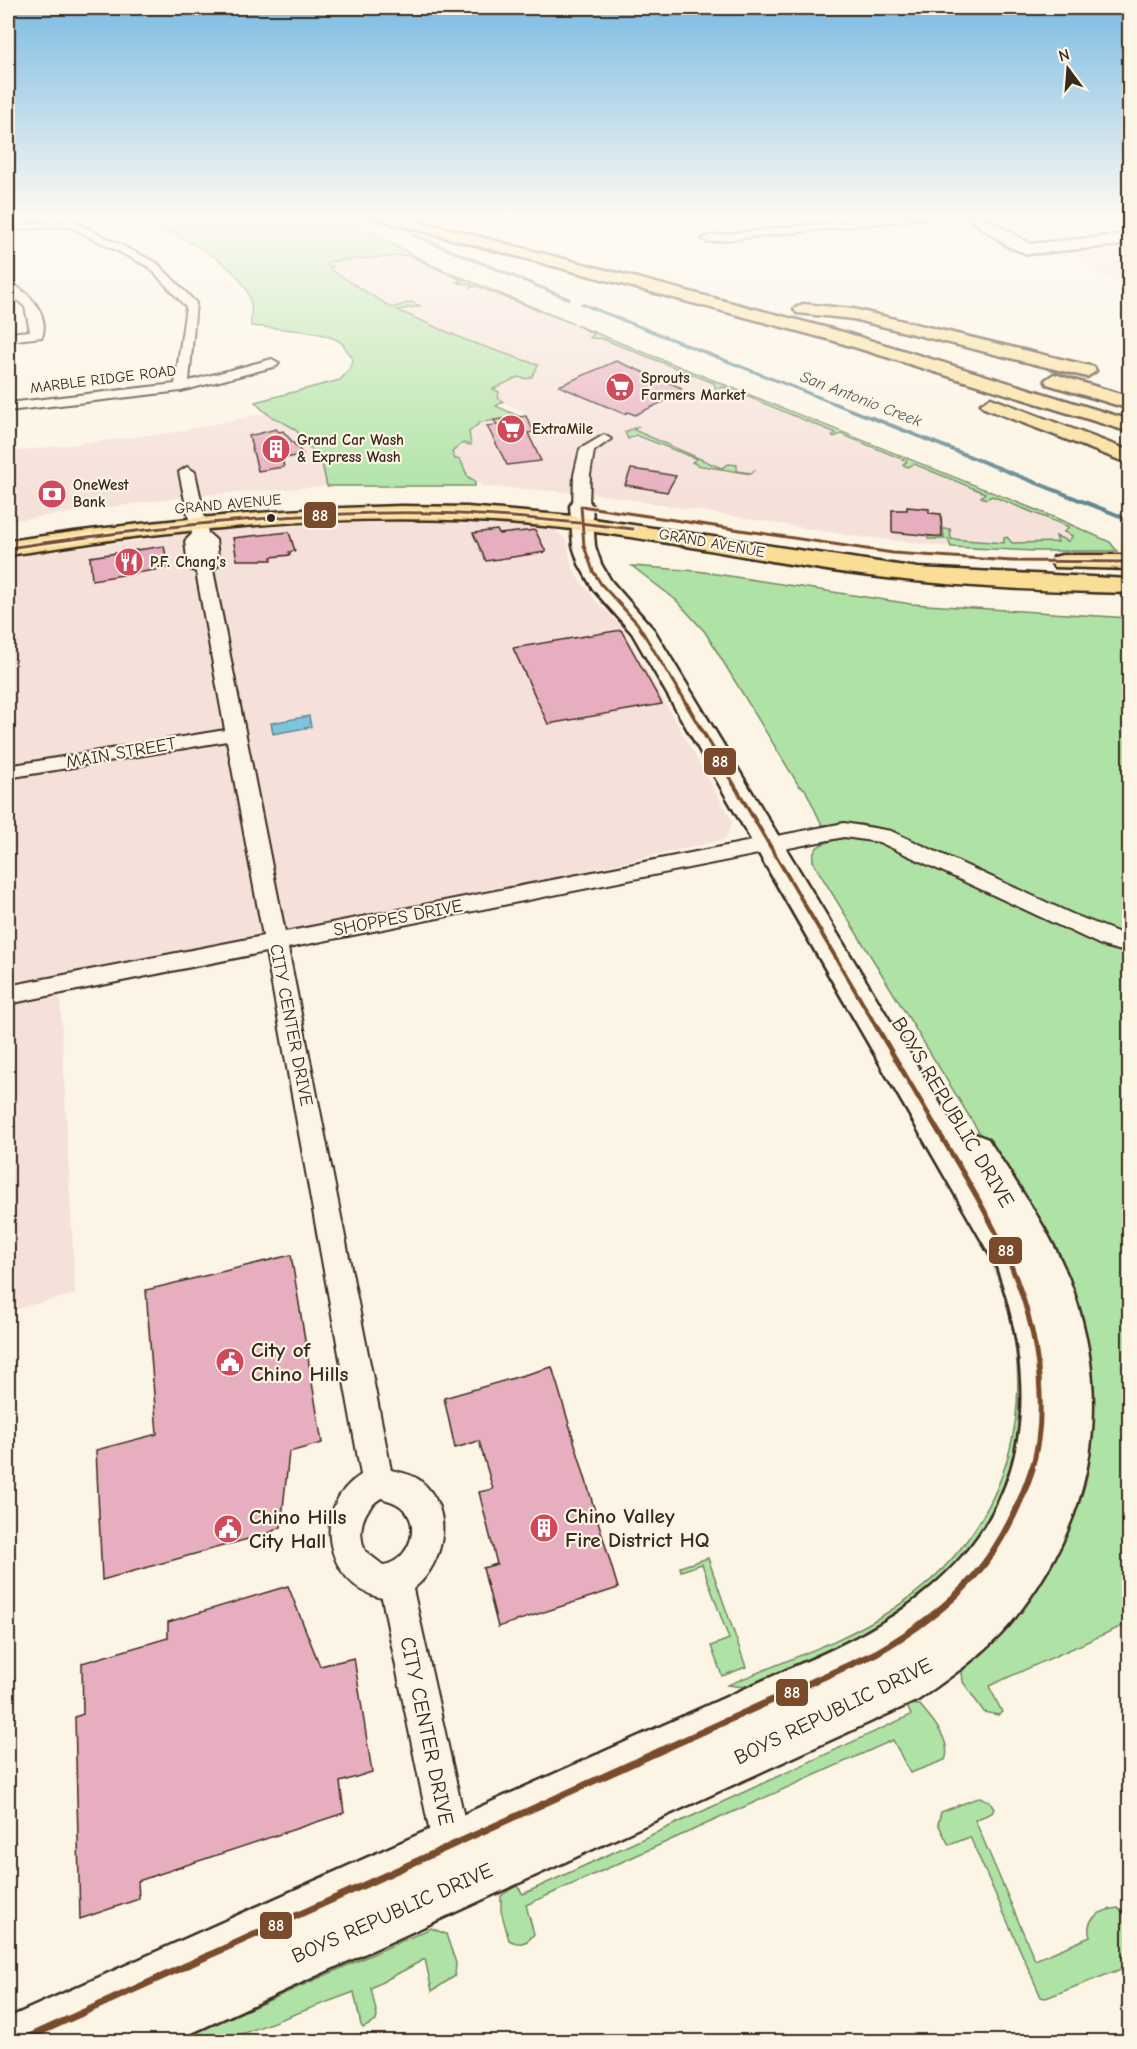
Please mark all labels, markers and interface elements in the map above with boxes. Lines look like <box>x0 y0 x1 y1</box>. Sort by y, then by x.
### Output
north arrow <box>1038 39 1098 99</box>
text: N <box>1057 45 1072 66</box>
street label: MARBLE RIDGE ROAD <box>29 361 177 397</box>
water label: San Antonio Creek <box>798 368 924 430</box>
place label: Sprouts Farmers Market <box>641 369 747 404</box>
supermarket icon: Sprouts Farmers Market <box>604 371 636 403</box>
supermarket icon: ExtraMile <box>495 413 527 445</box>
place label: ExtraMile <box>532 420 593 438</box>
place label: Grand Car Wash & Express Wash <box>297 431 404 466</box>
building icon: Grand Car Wash & Express Wash <box>260 433 292 465</box>
place label: OneWest Bank <box>73 476 130 511</box>
bank icon: OneWest Bank <box>36 478 68 510</box>
street label: GRAND AVENUE <box>174 490 282 518</box>
line badge: 88 <box>303 501 337 529</box>
text: 88 <box>312 507 328 525</box>
unlabelled marker <box>265 512 277 524</box>
street label: GRAND AVENUE <box>658 525 766 561</box>
restaurant icon: P.F. Chang's <box>113 546 145 578</box>
place label: P.F. Chang's <box>150 553 226 571</box>
street label: MAIN STREET <box>64 733 178 773</box>
line badge: 88 <box>703 747 737 776</box>
text: 88 <box>712 753 728 771</box>
street label: SHOPPES DRIVE <box>332 895 464 941</box>
street label: CITY CENTER DRIVE <box>265 942 317 1108</box>
street label: BOYS REPUBLIC DRIVE <box>887 1013 1019 1211</box>
line badge: 88 <box>988 1236 1023 1265</box>
text: 88 <box>998 1242 1014 1260</box>
place label: City of Chino Hills <box>251 1338 349 1386</box>
public building icon: City of Chino Hills <box>214 1346 246 1378</box>
place label: Chino Valley Fire District HQ <box>565 1504 709 1552</box>
place label: Chino Hills City Hall <box>249 1505 347 1553</box>
building icon: Chino Valley Fire District HQ <box>528 1512 560 1544</box>
public building icon: Chino Hills City Hall <box>212 1513 244 1545</box>
street label: CITY CENTER DRIVE <box>395 1635 459 1827</box>
street label: BOYS REPUBLIC DRIVE <box>730 1653 936 1769</box>
line badge: 88 <box>775 1678 809 1707</box>
text: 88 <box>784 1684 800 1702</box>
street label: BOYS REPUBLIC DRIVE <box>288 1858 496 1968</box>
line badge: 88 <box>259 1911 293 1940</box>
text: 88 <box>268 1917 284 1935</box>

